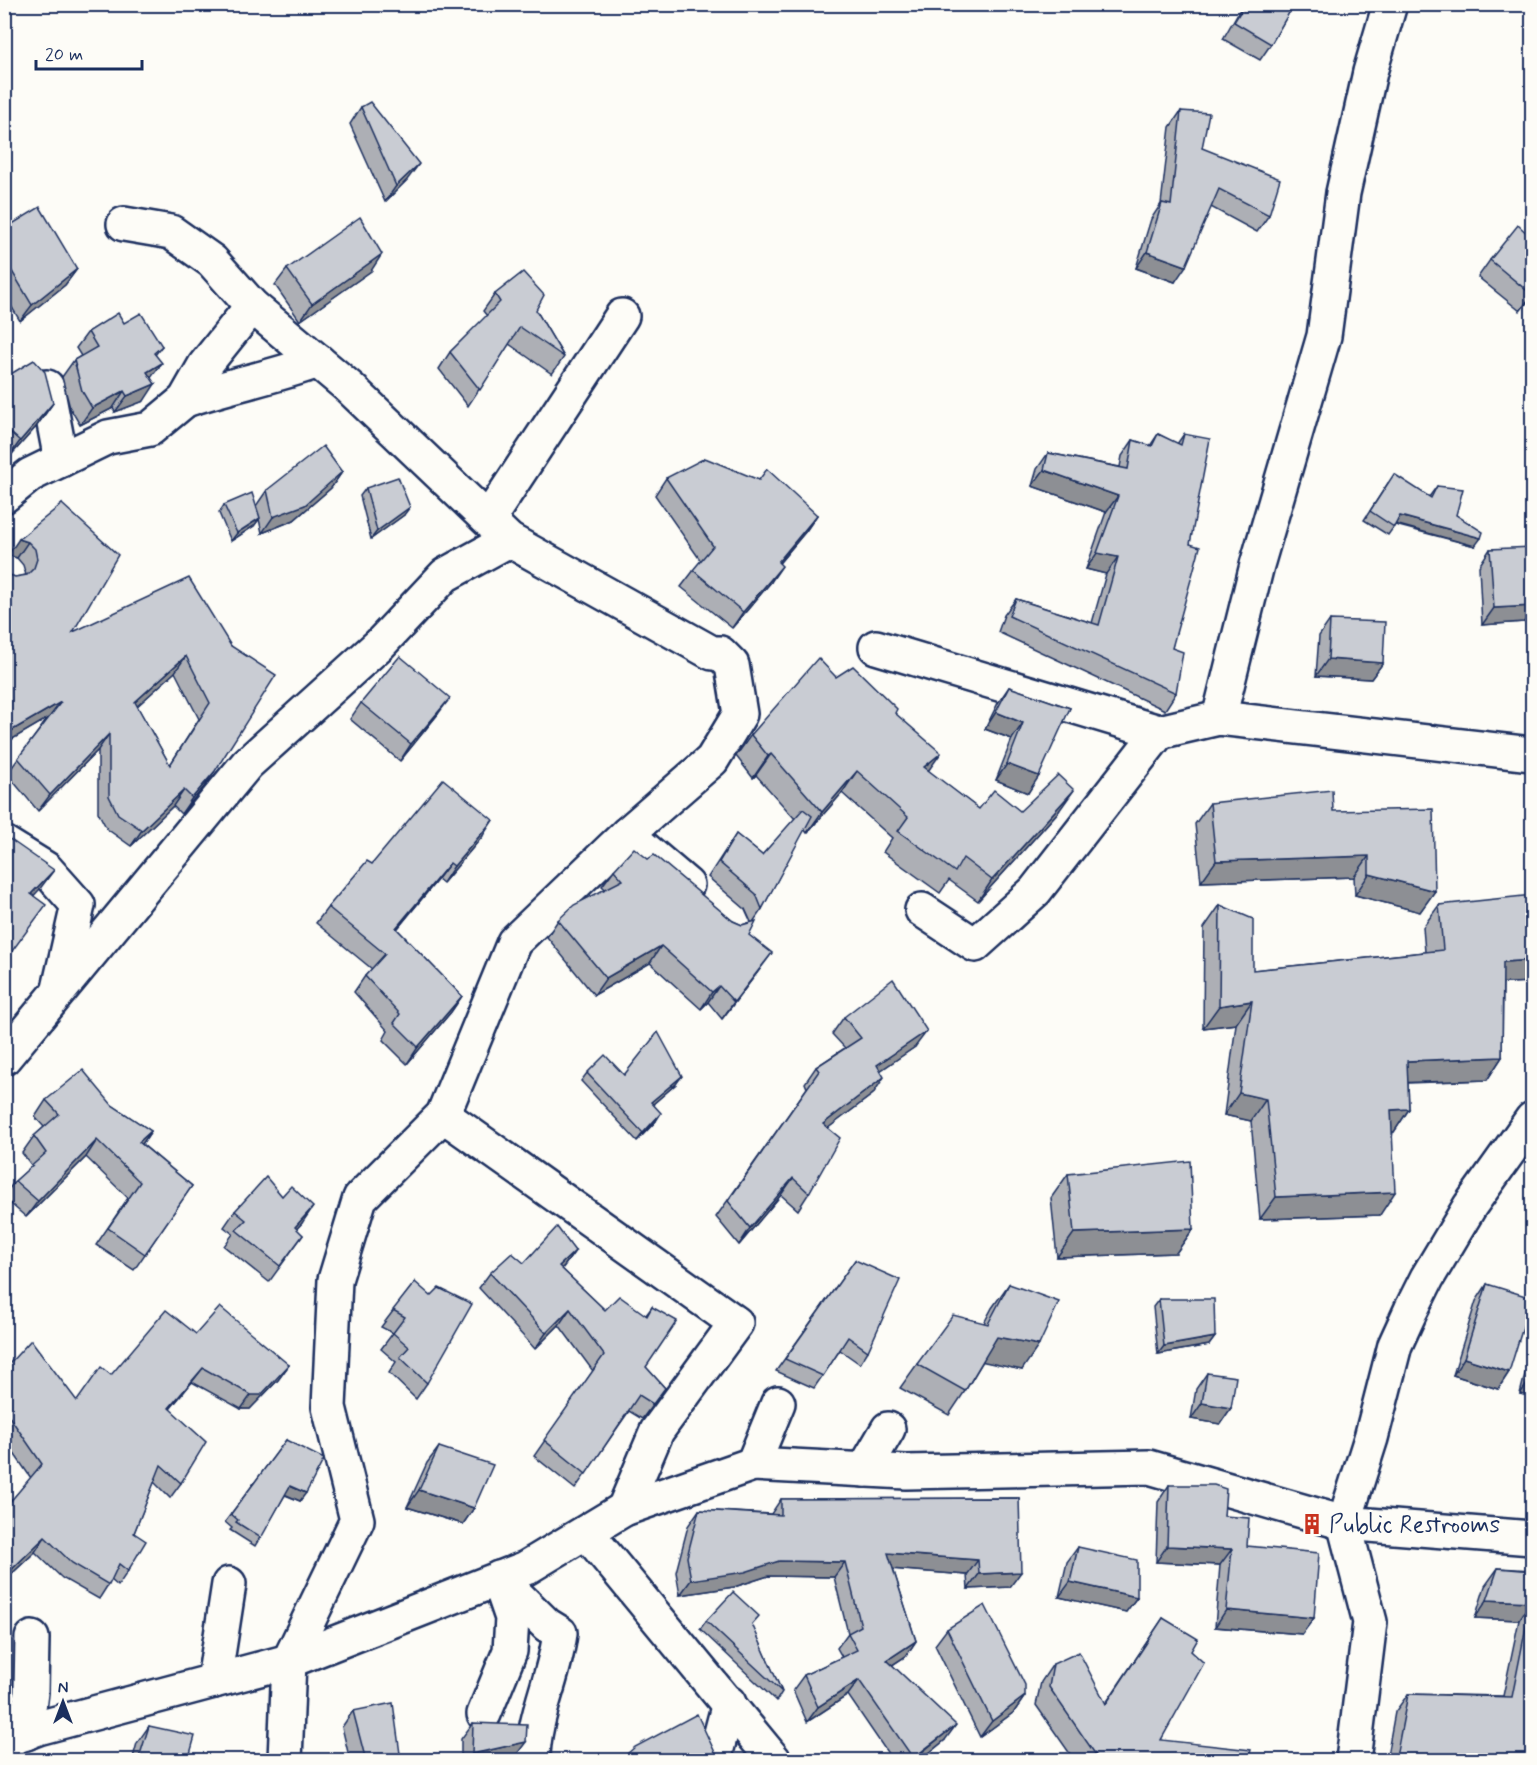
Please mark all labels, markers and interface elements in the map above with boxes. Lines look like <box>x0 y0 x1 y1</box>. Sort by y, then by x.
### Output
scale bar <box>36 33 142 71</box>
text: 20 m <box>45 43 83 67</box>
place label: Public Restrooms <box>1329 1510 1500 1541</box>
building icon: Public Restrooms <box>1300 1512 1324 1536</box>
north arrow <box>33 1672 93 1732</box>
text: N <box>58 1678 68 1699</box>

